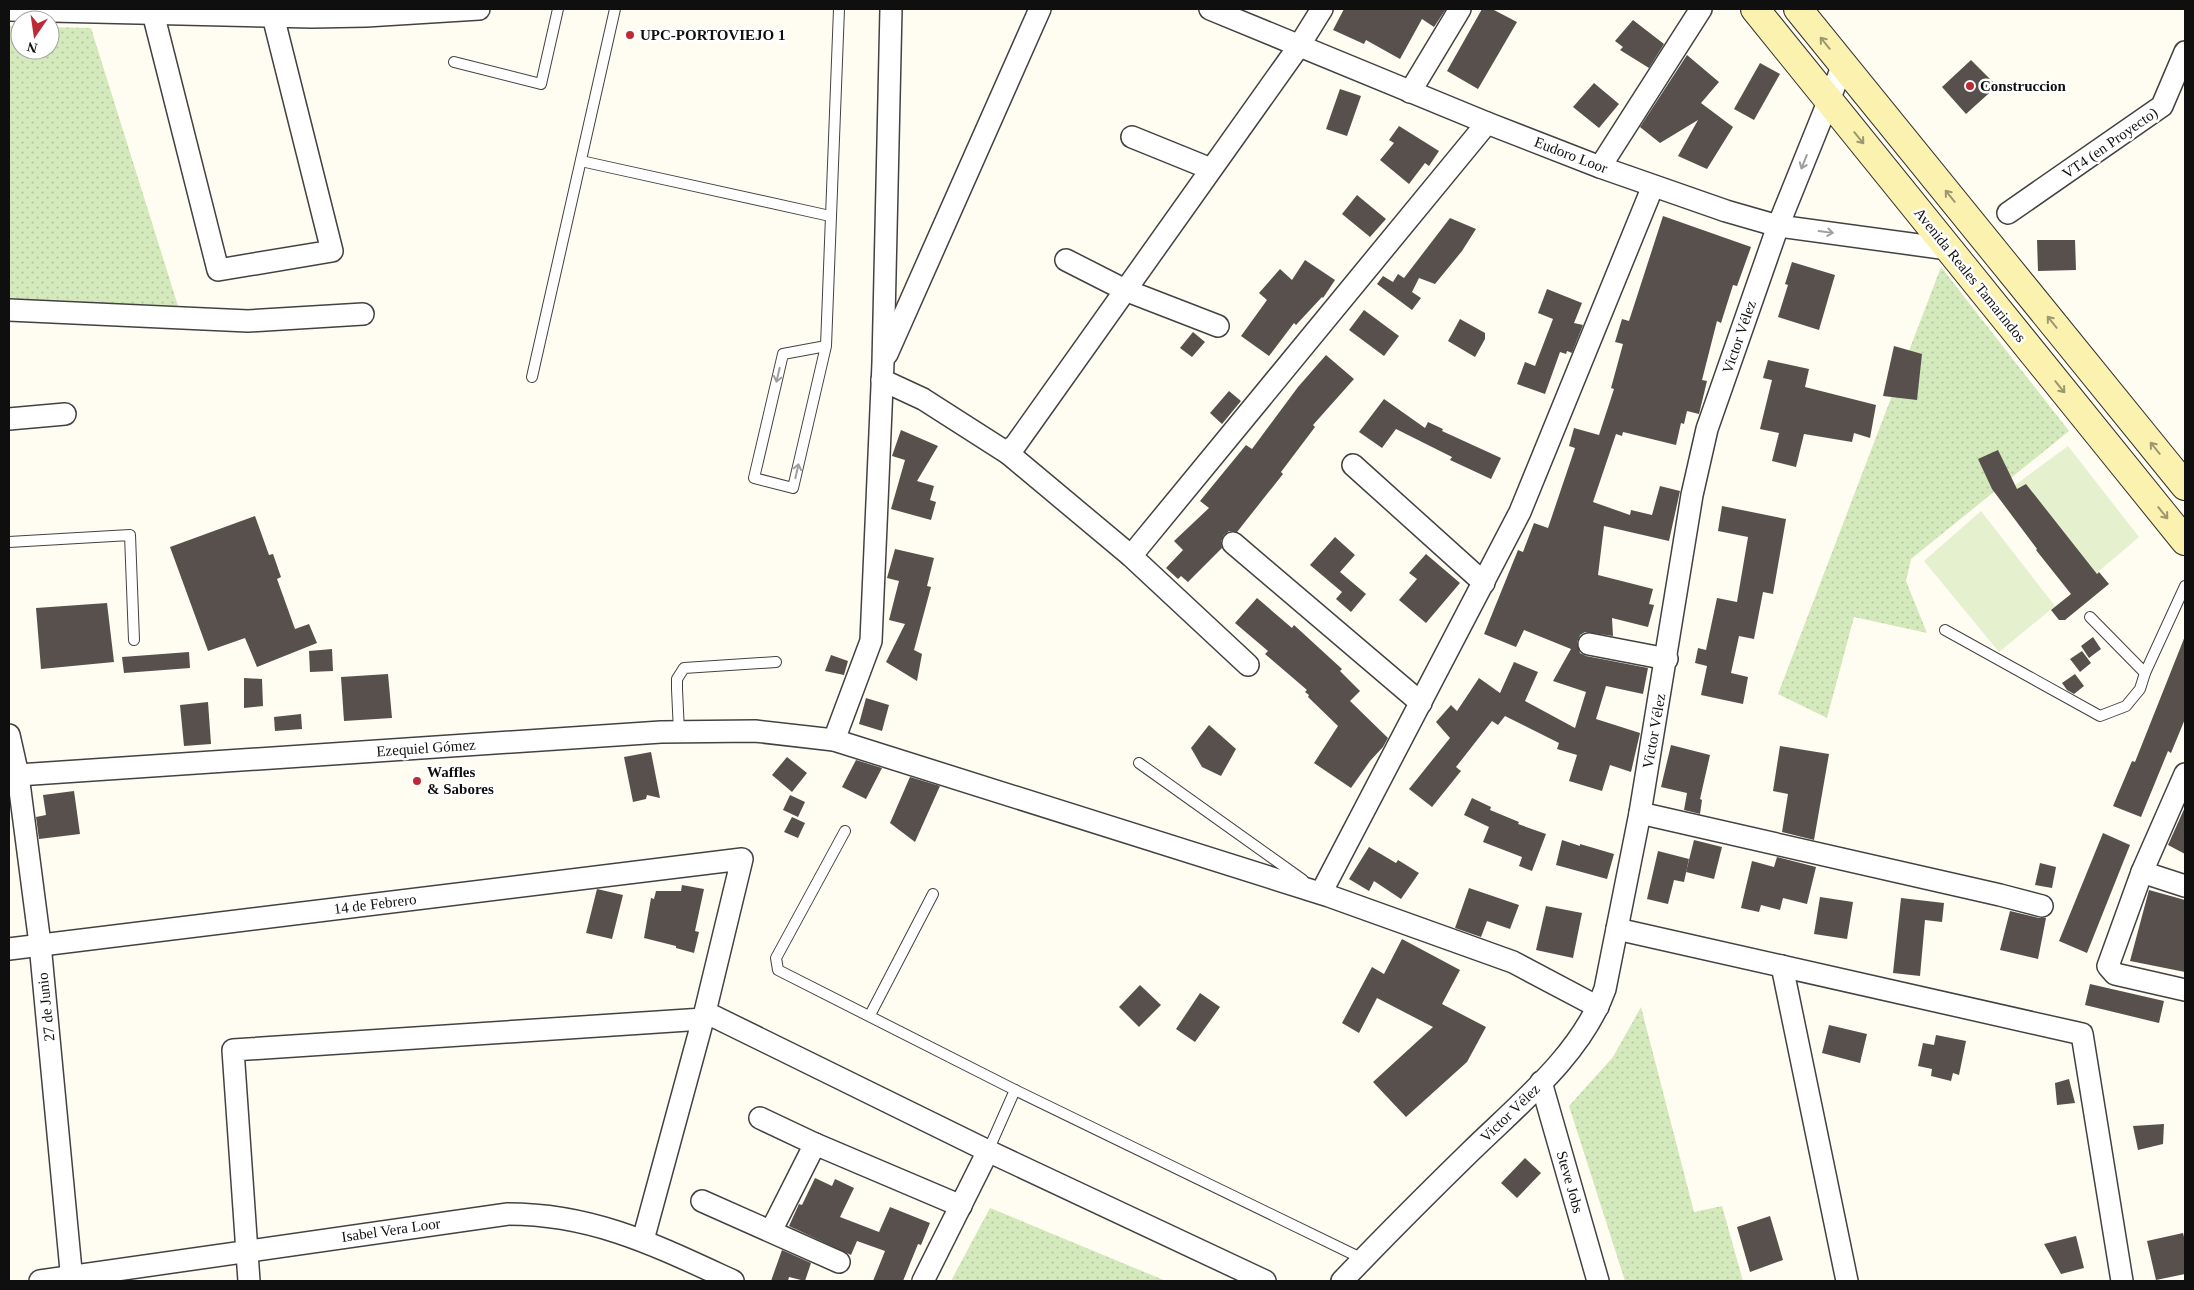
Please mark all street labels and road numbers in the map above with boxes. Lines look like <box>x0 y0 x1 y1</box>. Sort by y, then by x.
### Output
street label: VT4 (en Proyecto) <box>2059 104 2161 183</box>
street label: Eudoro Loor <box>1532 134 1610 176</box>
street label: Avenida Reales Tamarindos <box>1911 205 2029 345</box>
street label: Victor Vélez <box>1719 298 1759 375</box>
street label: Victor Vélez <box>1640 692 1669 770</box>
street label: Ezequiel Gómez <box>376 737 477 759</box>
street label: 14 de Febrero <box>333 891 417 917</box>
street label: 27 de Junio <box>34 972 58 1042</box>
street label: Victor Vélez <box>1477 1081 1543 1145</box>
street label: Steve Jobs <box>1554 1149 1587 1215</box>
street label: Isabel Vera Loor <box>341 1215 441 1245</box>

